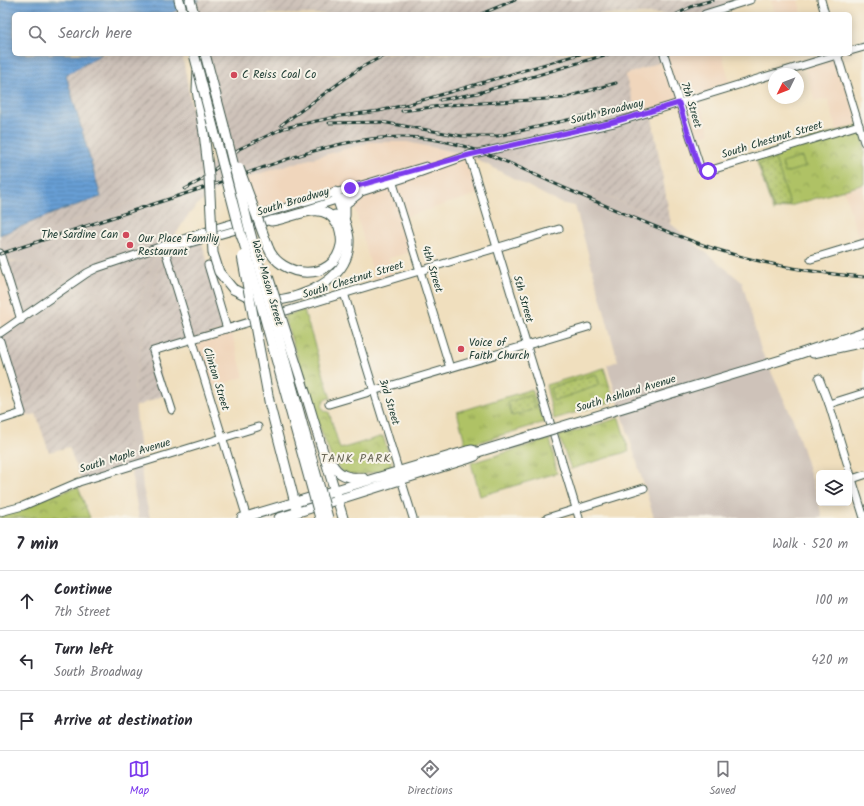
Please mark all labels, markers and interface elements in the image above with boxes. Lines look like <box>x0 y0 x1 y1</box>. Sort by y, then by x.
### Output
search box <box>12 12 852 56</box>
text: Search here <box>58 22 132 46</box>
icon: search <box>26 23 48 45</box>
place label: C Reiss Coal Co <box>242 66 316 84</box>
north arrow <box>768 68 804 104</box>
marker: C Reiss Coal Co <box>229 70 239 80</box>
street label: 7th Street <box>675 80 707 131</box>
street label: South Broadway <box>569 94 646 130</box>
street label: South Chestnut Street <box>719 116 825 164</box>
route start <box>699 162 717 180</box>
route end <box>341 179 359 197</box>
street label: South Broadway <box>255 182 332 222</box>
place label: The Sardine Can <box>41 226 118 244</box>
marker: The Sardine Can <box>121 230 131 240</box>
place label: Our Place Familiy Restaurant <box>138 230 220 261</box>
street label: West Mason Street <box>246 238 288 329</box>
marker: Our Place Familiy Restaurant <box>125 240 135 250</box>
street label: 4th Street <box>416 243 448 296</box>
street label: South Chestnut Street <box>300 256 406 304</box>
street label: 5th Street <box>508 273 539 325</box>
place label: Voice of Faith Church <box>469 334 529 365</box>
marker: Voice of Faith Church <box>456 344 466 354</box>
street label: Clinton Street <box>198 345 234 413</box>
street label: South Ashland Avenue <box>574 370 678 418</box>
street label: 3rd Street <box>373 377 405 428</box>
street label: South Maple Avenue <box>77 434 173 478</box>
district label: TANK PARK <box>321 449 391 468</box>
map controls <box>816 470 852 506</box>
button: layers <box>816 470 852 506</box>
text: 7 min <box>16 531 58 558</box>
text: Walk · 520 m <box>772 534 848 555</box>
text: Continue <box>54 578 112 602</box>
icon: ahead <box>16 590 38 612</box>
text: 100 m <box>815 590 848 611</box>
text: 7th Street <box>54 602 110 623</box>
text: Turn left <box>54 638 114 662</box>
icon: left <box>16 650 38 672</box>
text: 420 m <box>811 650 848 671</box>
text: South Broadway <box>54 662 142 683</box>
text: Arrive at destination <box>54 709 193 733</box>
icon: arrive <box>16 710 38 732</box>
tab: Map <box>128 758 150 800</box>
tab: Directions <box>407 758 453 800</box>
tab: Saved <box>710 758 736 800</box>

